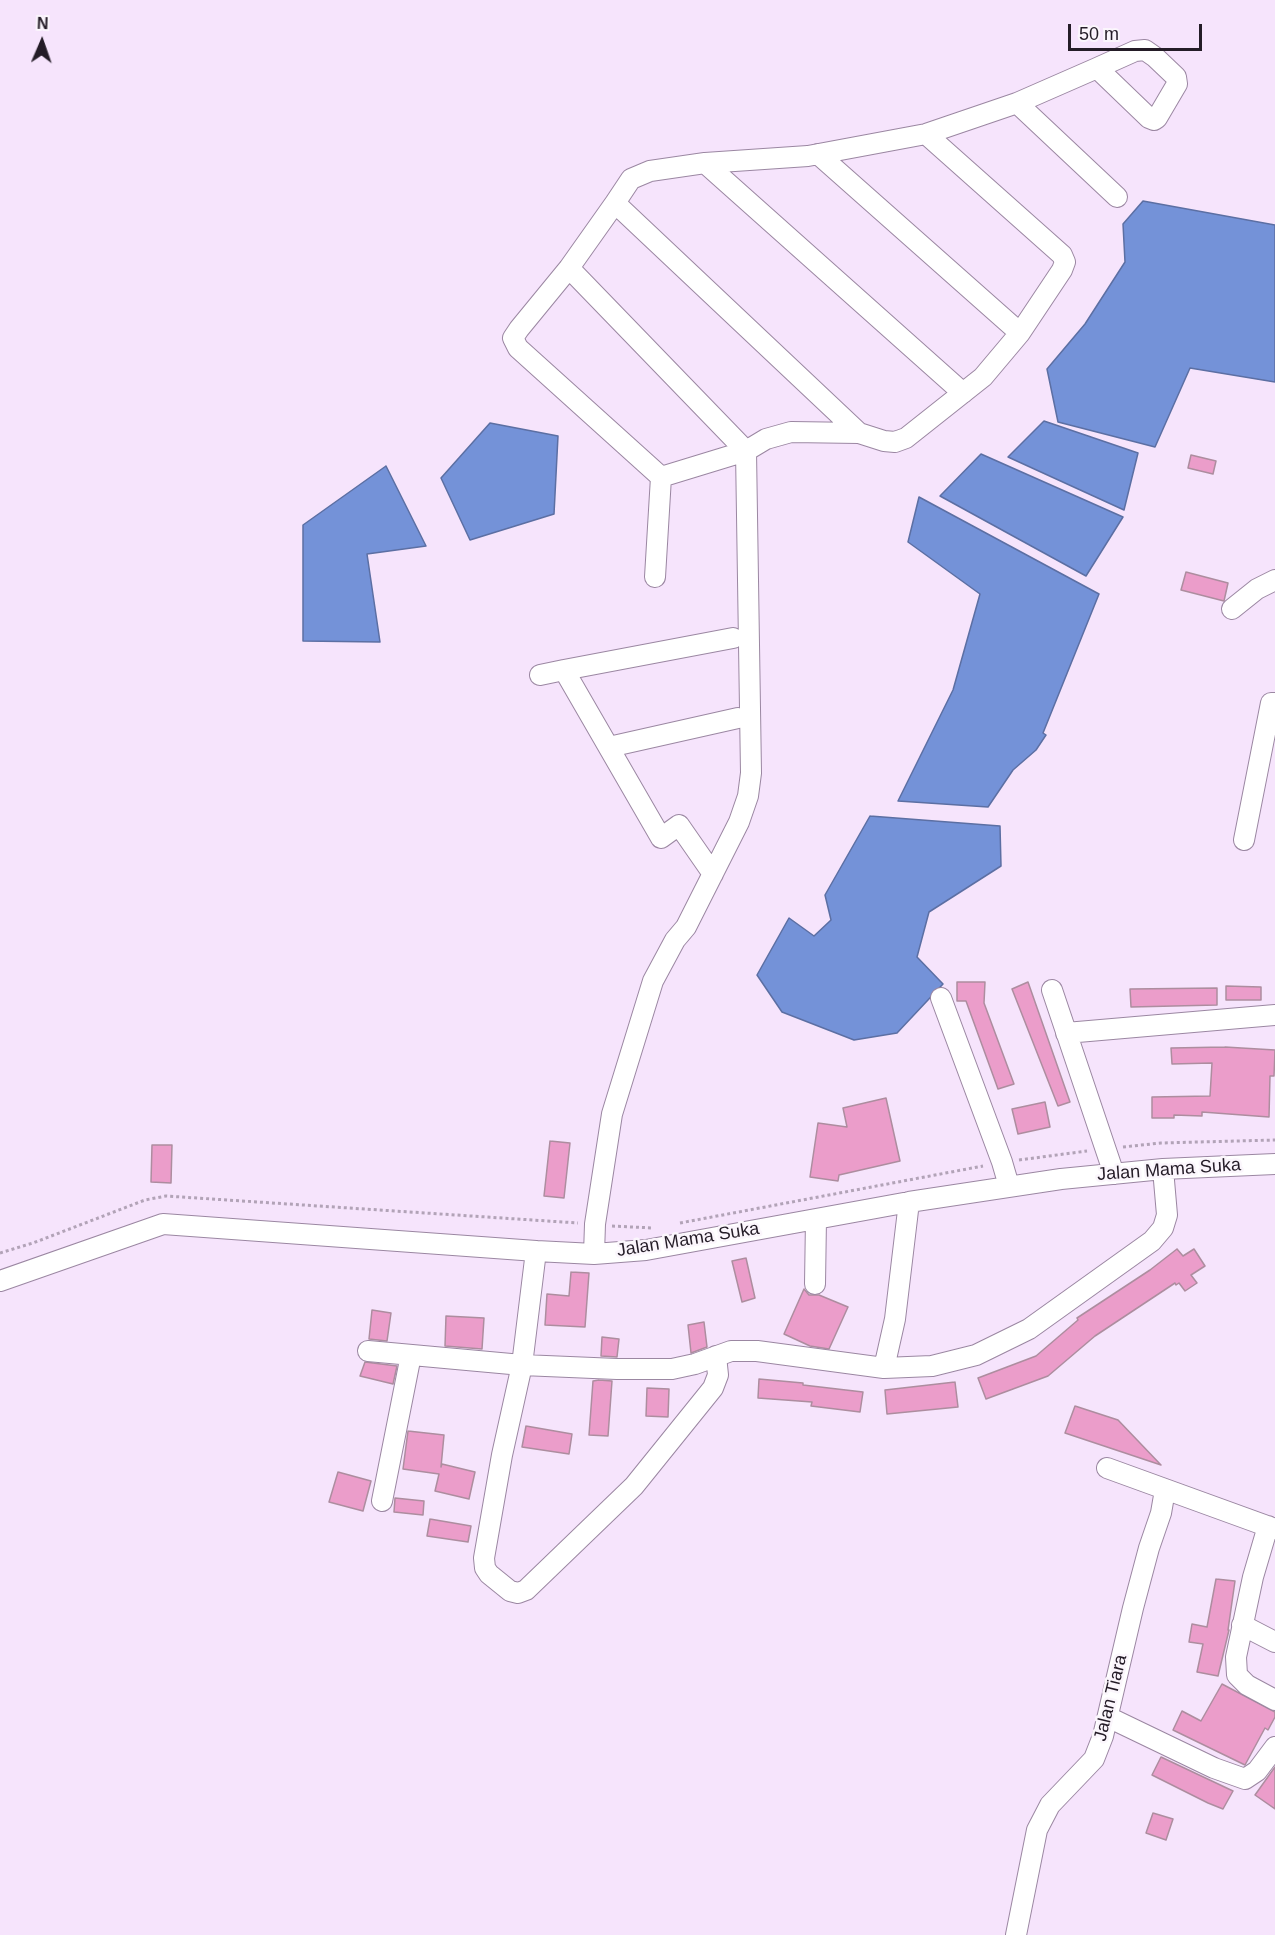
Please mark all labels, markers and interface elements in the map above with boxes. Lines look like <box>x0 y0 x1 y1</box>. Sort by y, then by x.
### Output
north arrow <box>12 12 72 72</box>
scale bar <box>1071 12 1204 50</box>
text: N <box>37 15 49 32</box>
text: 50 m <box>1079 24 1119 44</box>
street label: Jalan Mama Suka <box>1096 1154 1242 1186</box>
street label: Jalan Mama Suka <box>615 1218 761 1262</box>
street label: Jalan Tiara <box>1090 1653 1132 1743</box>

